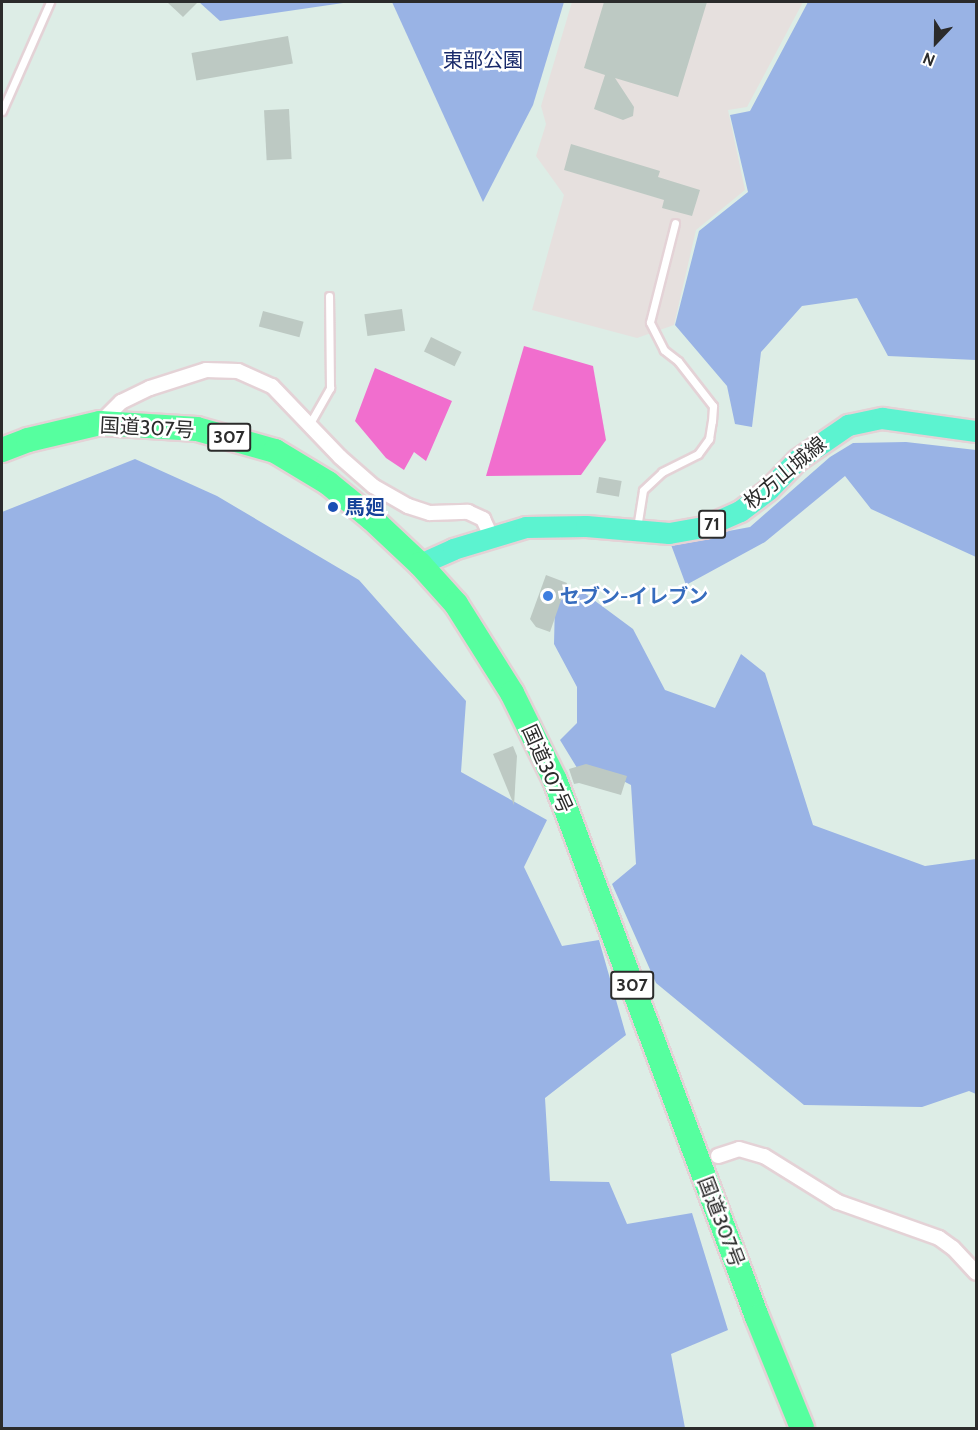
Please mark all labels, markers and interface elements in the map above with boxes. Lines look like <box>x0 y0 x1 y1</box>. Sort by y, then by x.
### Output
north arrow <box>906 12 966 72</box>
park label: 東部公園 <box>443 48 523 72</box>
text: N <box>920 48 938 70</box>
street label: 国道307号 <box>99 414 195 442</box>
road number: 307 <box>206 422 252 452</box>
street label: 枚方山城線 <box>739 432 831 514</box>
place label: 馬廻 <box>345 495 385 519</box>
marker: 馬廻 <box>326 500 340 514</box>
road number: 71 <box>697 509 727 539</box>
place label: セブン-イレブン <box>560 584 708 608</box>
marker: セブン-イレブン <box>541 589 555 603</box>
street label: 国道307号 <box>517 721 577 817</box>
road number: 307 <box>610 970 654 1000</box>
street label: 国道307号 <box>693 1174 749 1270</box>

